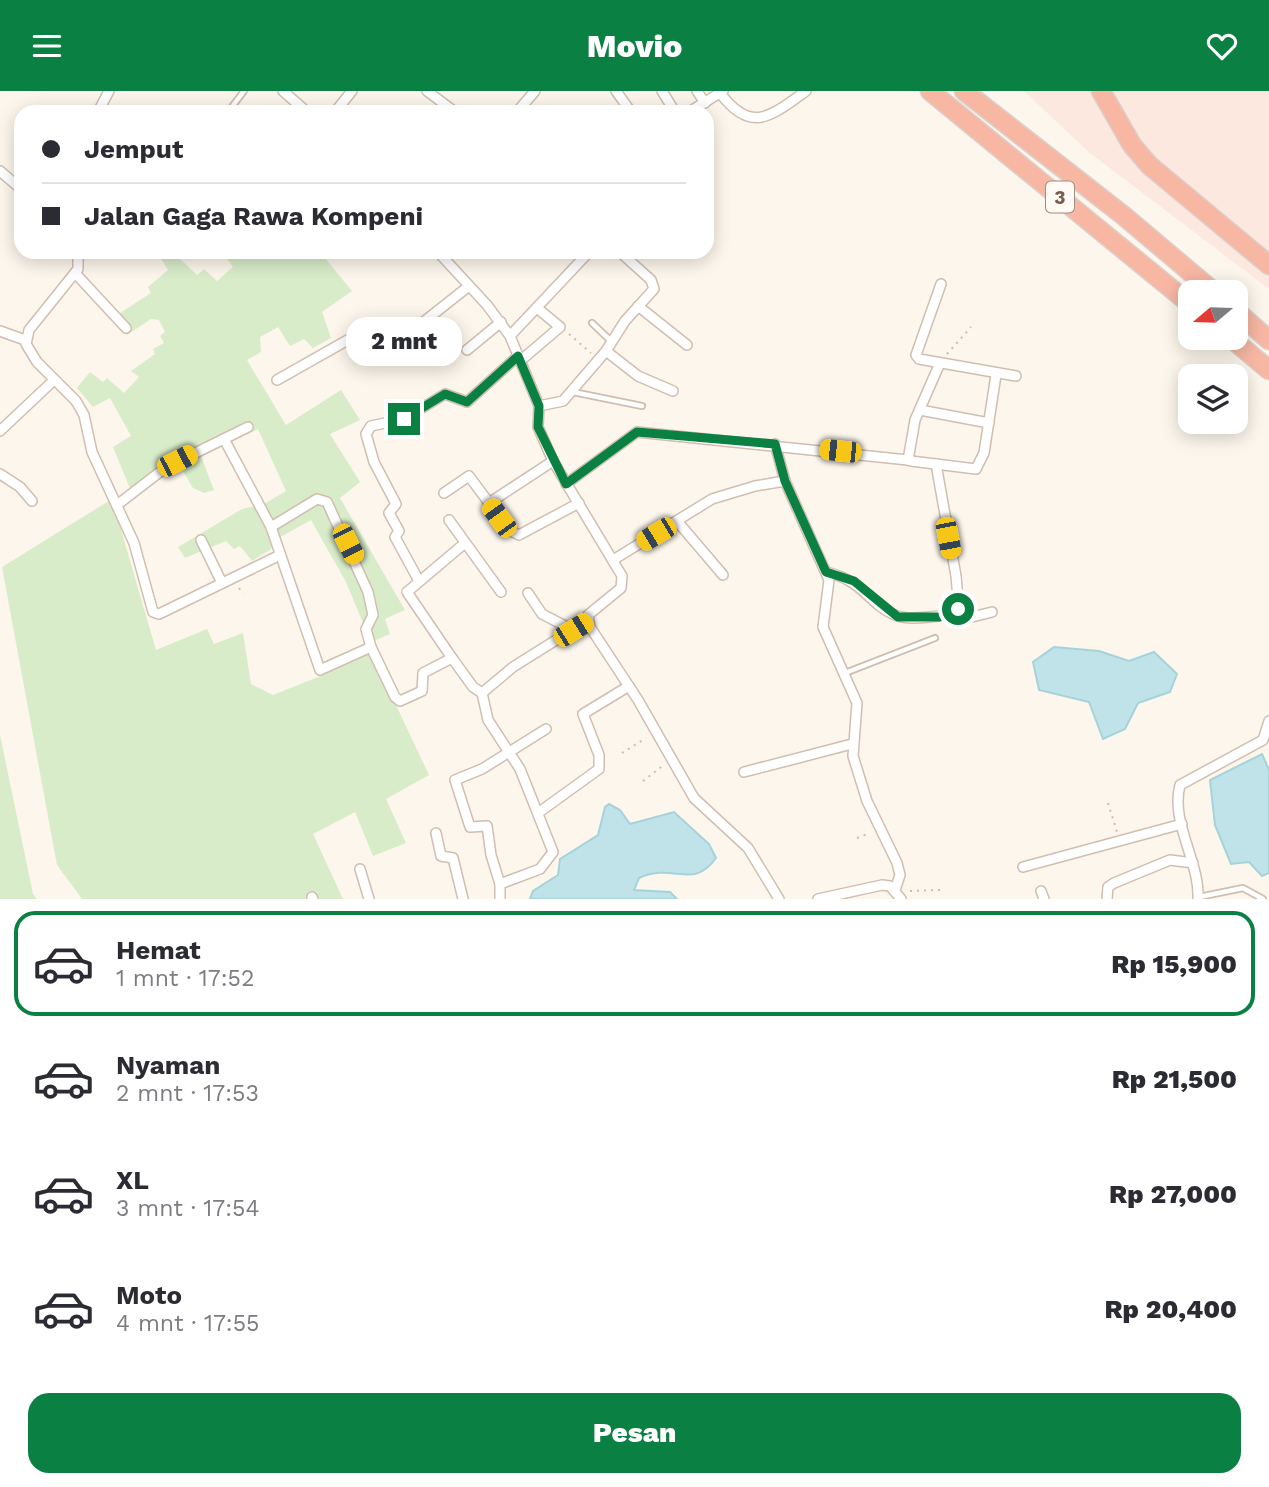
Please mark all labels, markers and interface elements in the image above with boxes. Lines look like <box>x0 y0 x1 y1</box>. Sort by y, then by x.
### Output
icon: menu <box>28 27 66 65</box>
text: Movio <box>587 27 682 65</box>
icon: heart <box>1203 27 1241 65</box>
text: Jemput <box>84 134 183 164</box>
road number: 3 <box>1046 181 1074 213</box>
text: Jalan Gaga Rawa Kompeni <box>84 201 423 231</box>
north arrow <box>1178 280 1248 350</box>
map controls <box>1178 280 1248 434</box>
callout: 2 mnt <box>346 317 462 367</box>
text: 2 mnt <box>371 328 437 355</box>
button: layers <box>1178 364 1248 434</box>
route end <box>388 403 420 435</box>
car <box>819 438 862 464</box>
car <box>154 442 201 480</box>
car <box>479 495 520 541</box>
car <box>633 514 680 554</box>
car <box>934 515 963 561</box>
car <box>330 521 367 567</box>
route start <box>942 593 974 625</box>
car <box>550 610 597 650</box>
icon: car <box>32 932 95 995</box>
text: Hemat <box>116 935 201 965</box>
text: Rp 15,900 <box>1111 949 1237 979</box>
text: 1 mnt · 17:52 <box>116 965 254 992</box>
icon: car <box>32 1047 95 1110</box>
text: Nyaman <box>116 1050 220 1080</box>
text: Rp 21,500 <box>1112 1064 1237 1094</box>
text: 2 mnt · 17:53 <box>116 1080 259 1107</box>
icon: car <box>32 1162 95 1225</box>
text: XL <box>116 1165 149 1195</box>
text: Rp 27,000 <box>1109 1179 1237 1209</box>
text: 3 mnt · 17:54 <box>116 1195 259 1222</box>
icon: car <box>32 1277 95 1340</box>
text: Moto <box>116 1280 182 1310</box>
text: Rp 20,400 <box>1104 1294 1237 1324</box>
text: 4 mnt · 17:55 <box>116 1310 259 1337</box>
button: Pesan <box>28 1393 1241 1473</box>

